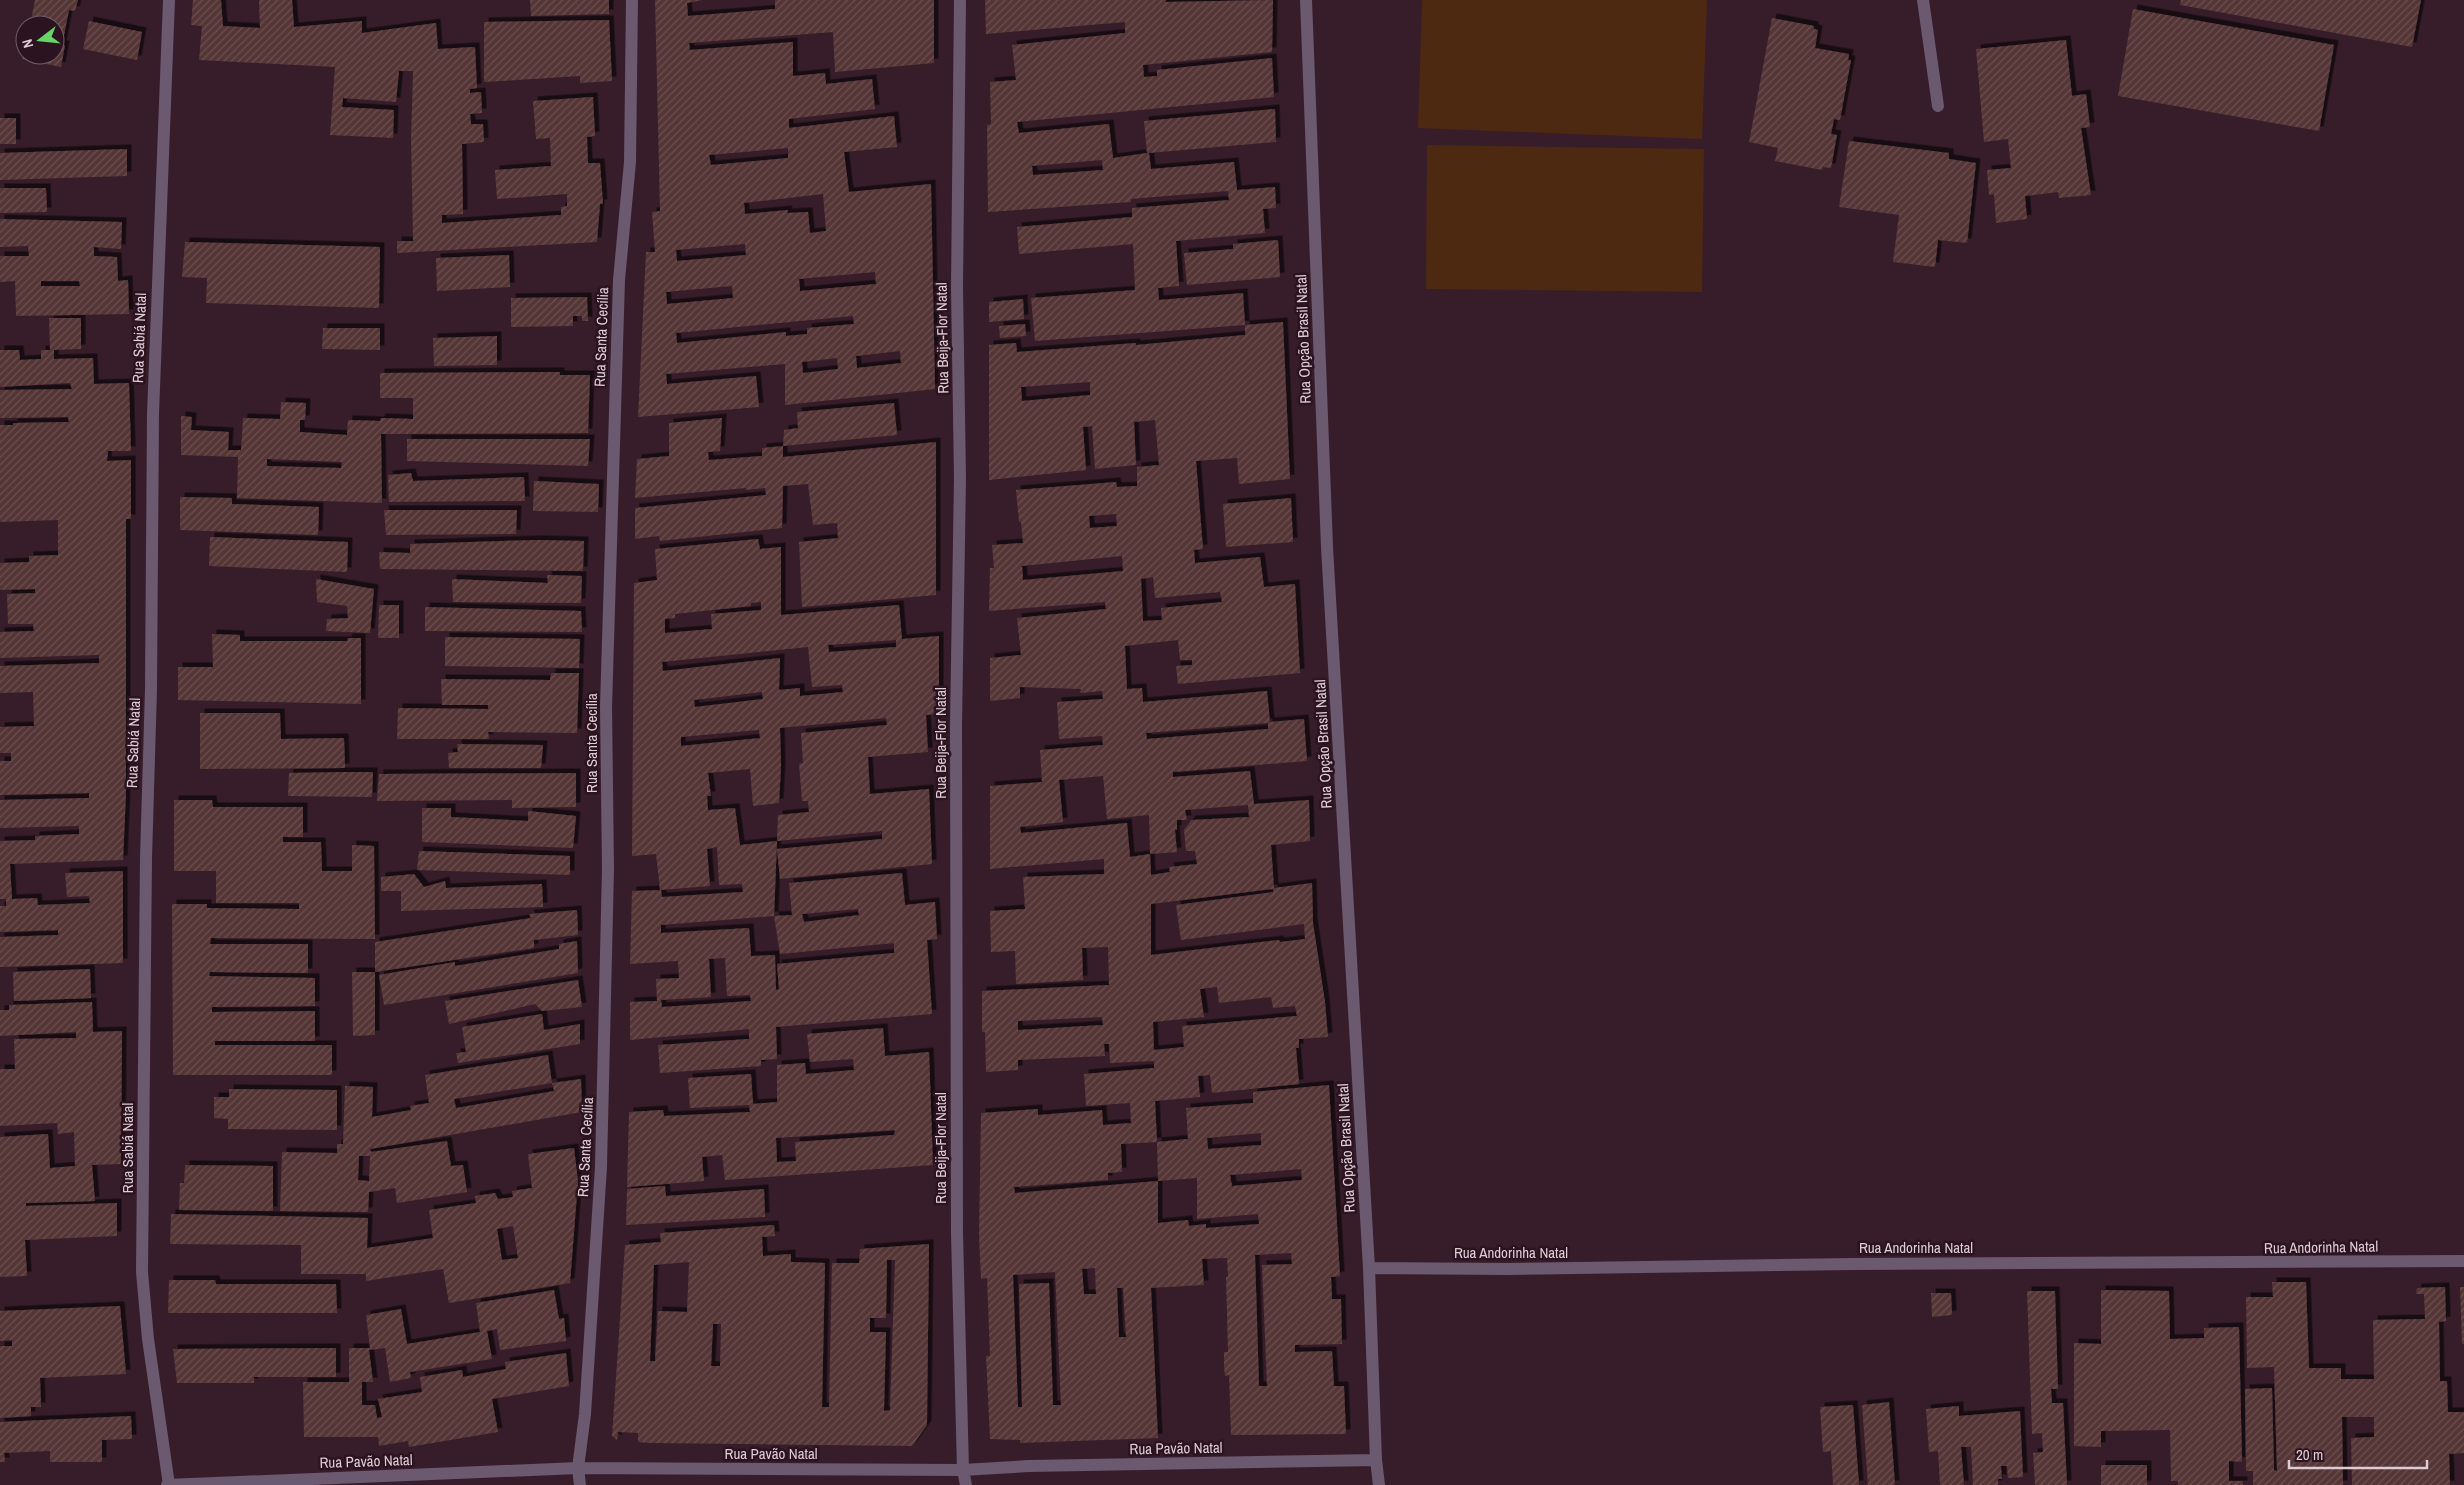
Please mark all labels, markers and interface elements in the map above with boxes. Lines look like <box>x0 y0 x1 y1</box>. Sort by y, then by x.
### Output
north arrow <box>15 15 65 65</box>
text: N <box>18 37 37 50</box>
street label: Rua Opção Brasil Natal <box>1290 274 1316 404</box>
street label: Rua Beija-Flor Natal <box>931 282 953 394</box>
street label: Rua Santa Cecília <box>589 287 613 387</box>
street label: Rua Sabiá Natal <box>127 293 151 383</box>
street label: Rua Opção Brasil Natal <box>1309 679 1337 809</box>
street label: Rua Beija-Flor Natal <box>930 687 951 799</box>
street label: Rua Santa Cecília <box>581 693 602 793</box>
street label: Rua Sabiá Natal <box>121 698 145 788</box>
street label: Rua Opção Brasil Natal <box>1332 1083 1360 1213</box>
street label: Rua Beija-Flor Natal <box>930 1092 951 1204</box>
street label: Rua Santa Cecília <box>572 1096 598 1197</box>
street label: Rua Sabiá Natal <box>117 1103 138 1193</box>
street label: Rua Andorinha Natal <box>2264 1236 2378 1258</box>
street label: Rua Andorinha Natal <box>1859 1237 1973 1258</box>
street label: Rua Andorinha Natal <box>1454 1242 1568 1263</box>
street label: Rua Pavão Natal <box>1129 1437 1223 1459</box>
scale bar <box>2289 1438 2426 1470</box>
street label: Rua Pavão Natal <box>725 1443 818 1464</box>
text: 20 m <box>2296 1444 2323 1465</box>
street label: Rua Pavão Natal <box>319 1449 413 1473</box>

